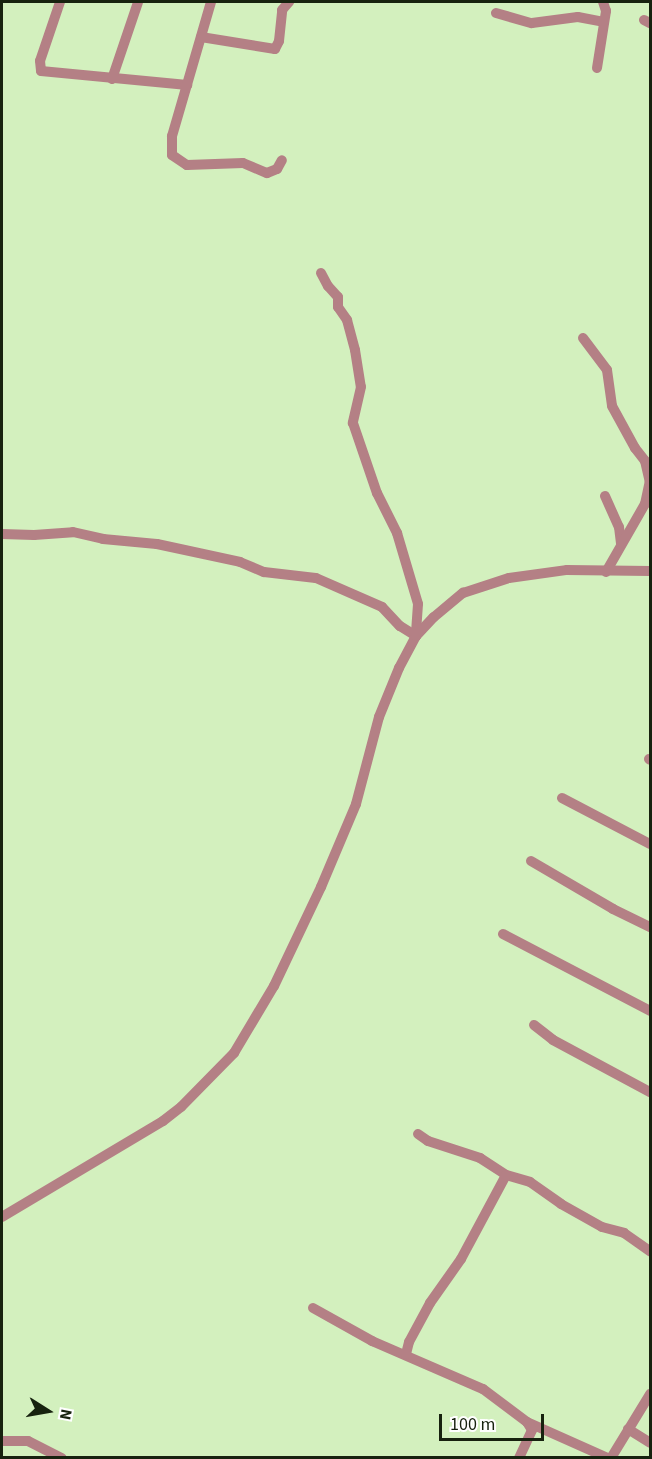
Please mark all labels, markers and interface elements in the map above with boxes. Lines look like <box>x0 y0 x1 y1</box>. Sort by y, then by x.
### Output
north arrow <box>18 1381 78 1441</box>
scale bar <box>442 1402 547 1440</box>
text: N <box>54 1407 77 1422</box>
text: 100 m <box>450 1412 495 1437</box>

